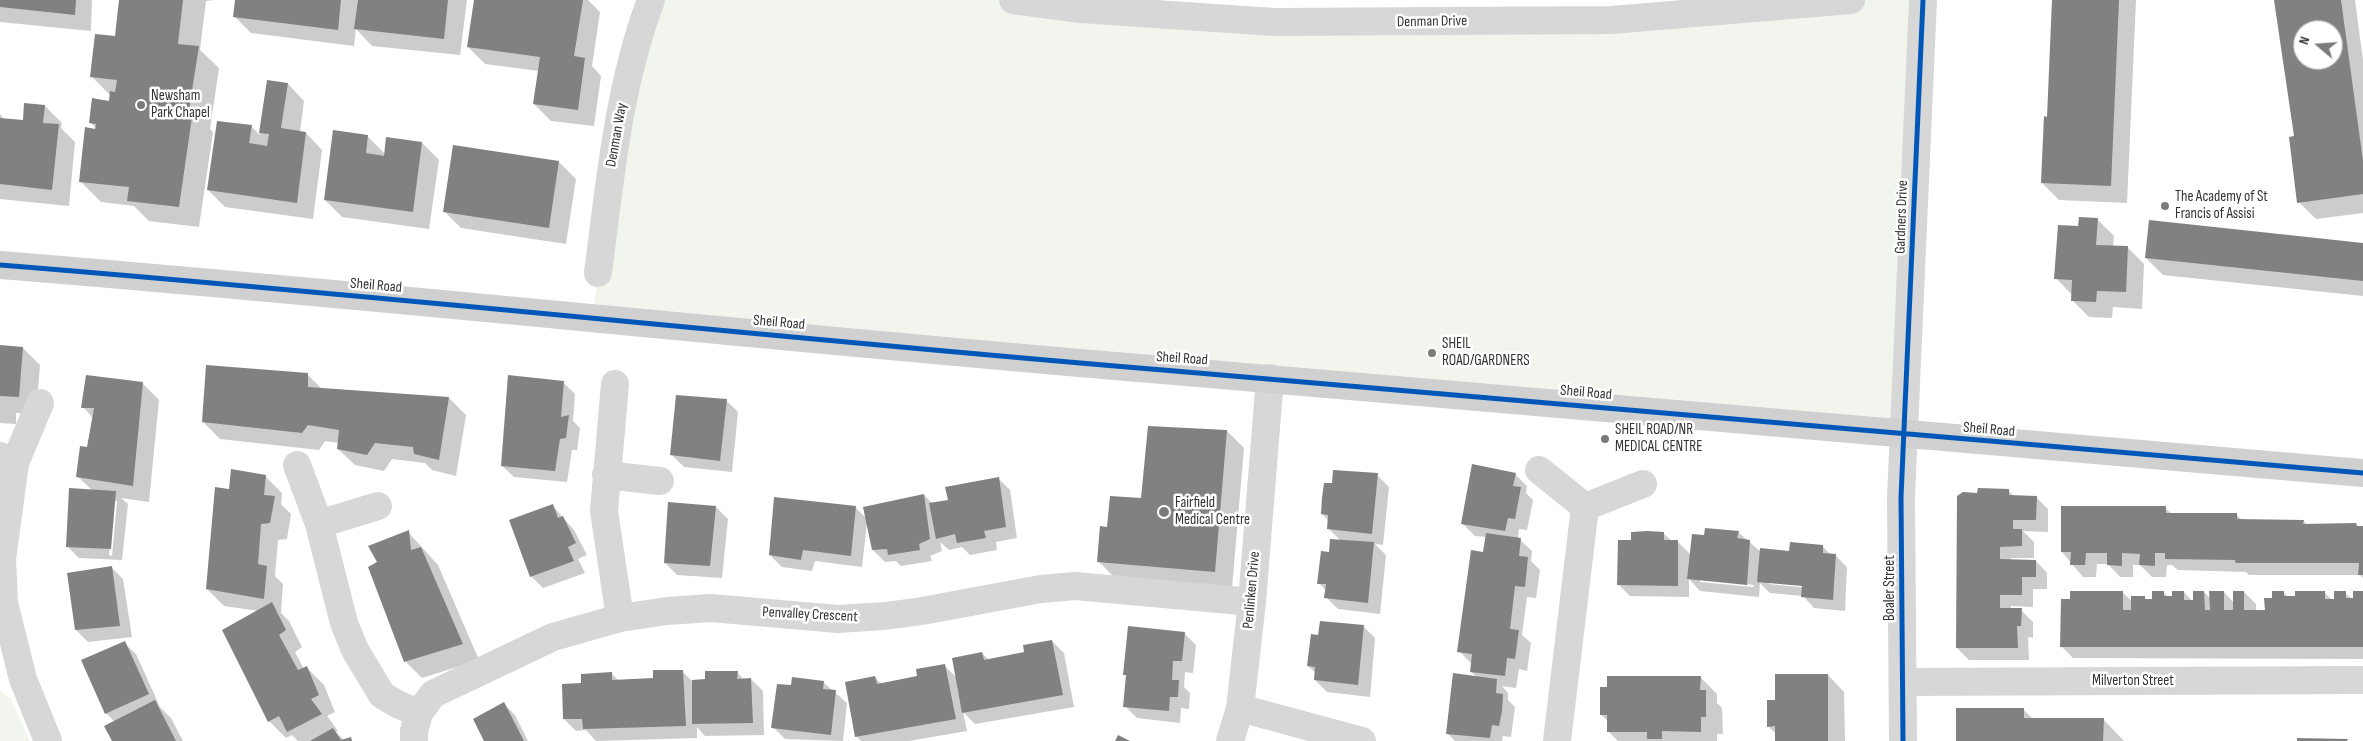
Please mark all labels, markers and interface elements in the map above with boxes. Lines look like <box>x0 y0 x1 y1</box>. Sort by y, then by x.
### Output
street label: Denman Drive <box>1397 12 1467 32</box>
north arrow <box>2293 20 2343 70</box>
text: N <box>2295 34 2313 47</box>
place label: Newsham Park Chapel <box>151 87 210 122</box>
marker: Newsham Park Chapel <box>135 99 147 111</box>
street label: Denman Way <box>603 101 631 169</box>
street label: Gardners Drive <box>1892 180 1912 254</box>
place label: The Academy of St Francis of Assisi <box>2175 188 2268 223</box>
marker: The Academy of St Francis of Assisi <box>2159 200 2171 212</box>
street label: Sheil Road <box>349 275 403 297</box>
street label: Sheil Road <box>752 312 806 334</box>
place label: SHEIL ROAD/GARDNERS <box>1442 335 1530 370</box>
marker: SHEIL ROAD/GARDNERS <box>1426 347 1438 359</box>
street label: Sheil Road <box>1156 348 1208 370</box>
street label: Sheil Road <box>1559 382 1613 404</box>
street label: Sheil Road <box>1962 419 2016 441</box>
place label: SHEIL ROAD/NR MEDICAL CENTRE <box>1615 421 1702 456</box>
marker: SHEIL ROAD/NR MEDICAL CENTRE <box>1599 433 1611 445</box>
place label: Fairfield Medical Centre <box>1175 494 1250 529</box>
marker: Fairfield Medical Centre <box>1157 505 1171 519</box>
street label: Penlinken Drive <box>1240 551 1264 629</box>
street label: Boaler Street <box>1881 555 1899 621</box>
street label: Penvalley Crescent <box>762 604 858 626</box>
street label: Milverton Street <box>2092 672 2174 690</box>

